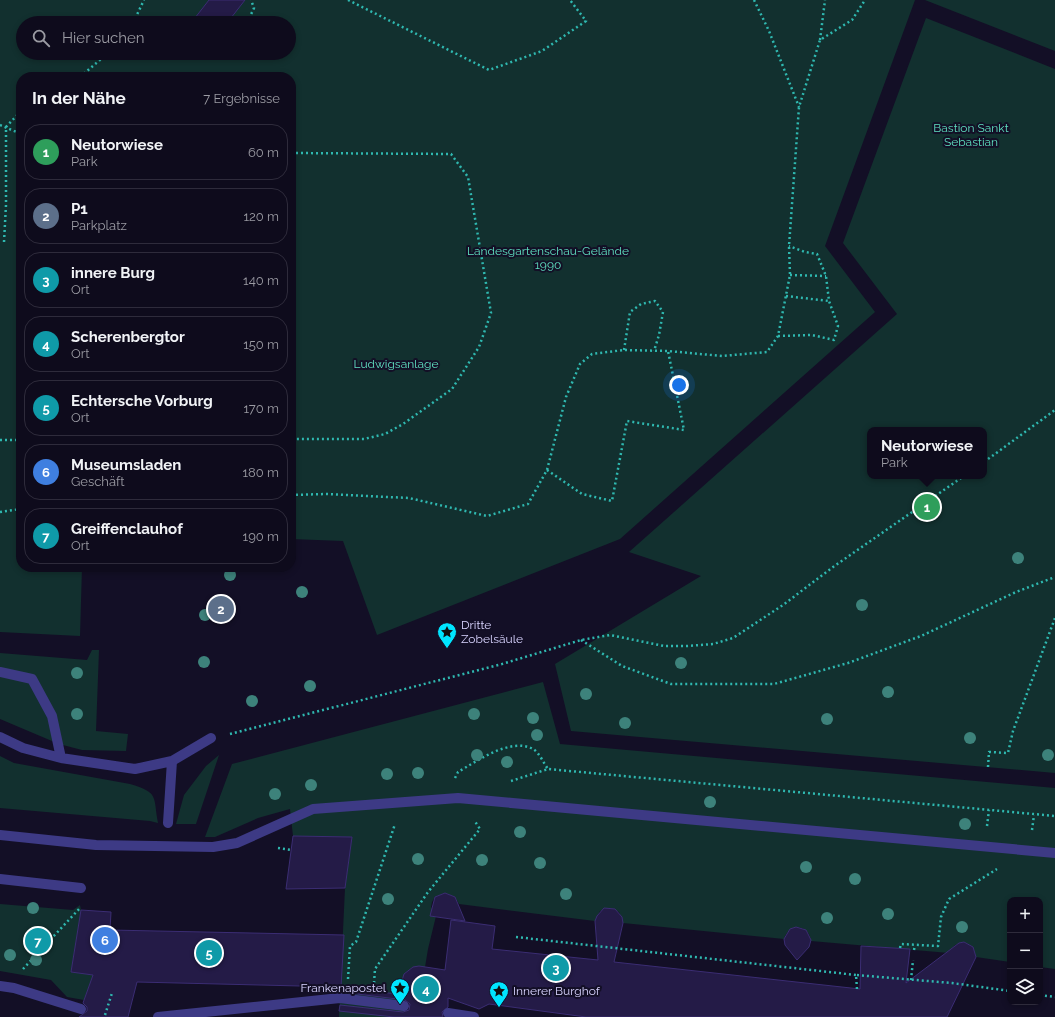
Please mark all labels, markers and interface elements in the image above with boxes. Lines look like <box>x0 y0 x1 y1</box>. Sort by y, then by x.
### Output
search box <box>16 16 296 60</box>
icon: search <box>30 27 52 49</box>
text: Hier suchen <box>62 29 145 47</box>
text: In der Nähe <box>32 88 126 108</box>
text: 7 Ergebnisse <box>203 91 280 106</box>
park label: Bastion Sankt Sebastian <box>933 121 1009 149</box>
text: Neutorwiese <box>71 136 163 154</box>
text: 1 <box>43 145 49 160</box>
text: 60 m <box>248 145 279 160</box>
text: Park <box>71 154 98 169</box>
text: P1 <box>71 200 88 218</box>
text: 2 <box>42 209 50 224</box>
text: 120 m <box>243 209 279 224</box>
text: Parkplatz <box>71 218 127 233</box>
park label: Landesgartenschau-Gelände 1990 <box>467 244 629 272</box>
text: innere Burg <box>71 264 155 282</box>
text: 3 <box>42 273 50 288</box>
text: 140 m <box>243 273 279 288</box>
text: Ort <box>71 282 90 297</box>
text: Scherenbergtor <box>71 328 185 346</box>
text: 4 <box>42 337 50 352</box>
text: 150 m <box>243 337 279 352</box>
text: Ort <box>71 346 90 361</box>
park label: Ludwigsanlage <box>354 357 438 371</box>
your location <box>669 375 689 395</box>
text: Echtersche Vorburg <box>71 392 213 410</box>
text: 5 <box>42 401 50 416</box>
text: 170 m <box>243 401 279 416</box>
text: Ort <box>71 410 90 425</box>
popup <box>867 427 987 479</box>
text: Neutorwiese <box>881 437 973 455</box>
text: Park <box>881 455 908 470</box>
text: Museumsladen <box>71 456 181 474</box>
text: 6 <box>42 465 50 480</box>
text: 180 m <box>243 465 279 480</box>
text: Geschäft <box>71 474 125 489</box>
pin: 1 <box>914 492 940 522</box>
text: Greiffenclauhof <box>71 520 183 538</box>
text: 7 <box>42 529 50 544</box>
text: 190 m <box>243 529 279 544</box>
text: Ort <box>71 538 90 553</box>
pin: 2 <box>208 594 234 624</box>
place label: Dritte Zobelsäule <box>461 618 523 646</box>
place icon: Dritte Zobelsäule <box>436 621 458 649</box>
map controls <box>1007 897 1043 1005</box>
button: + <box>1007 897 1043 933</box>
pin: 6 <box>92 925 118 955</box>
pin: 7 <box>25 926 51 956</box>
button: − <box>1007 933 1043 969</box>
pin: 5 <box>196 938 222 968</box>
pin: 3 <box>543 953 569 983</box>
button: layers <box>1007 969 1043 1005</box>
pin: 4 <box>413 974 439 1004</box>
place icon: Frankenapostel <box>389 977 411 1005</box>
place icon: Innerer Burghof <box>488 980 510 1008</box>
place label: Frankenapostel <box>300 981 387 995</box>
place label: Innerer Burghof <box>513 984 601 998</box>

